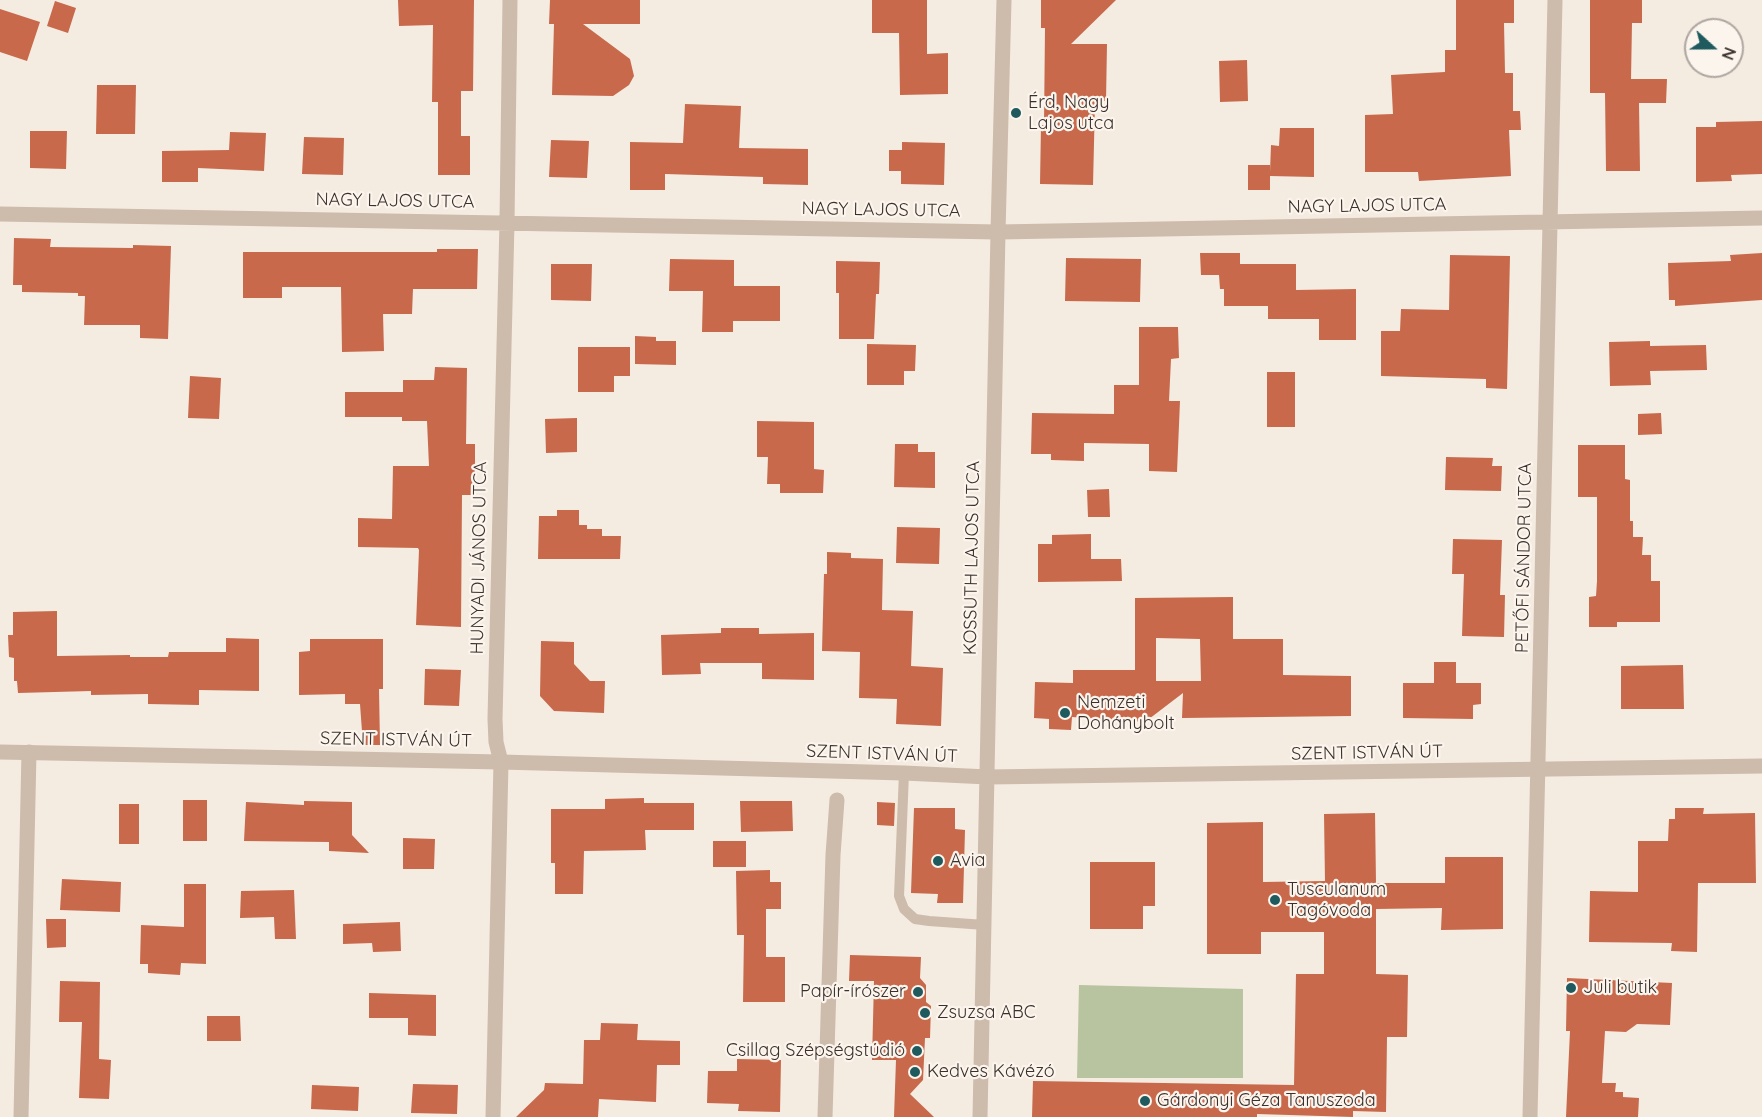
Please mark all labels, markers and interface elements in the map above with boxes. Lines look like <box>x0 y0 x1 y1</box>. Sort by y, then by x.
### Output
north arrow <box>1684 18 1744 78</box>
text: N <box>1717 45 1740 63</box>
place label: Érd, Nagy Lajos utca <box>1028 92 1114 134</box>
marker: Érd, Nagy Lajos utca <box>1009 106 1023 120</box>
street label: NAGY LAJOS UTCA <box>315 189 475 213</box>
street label: NAGY LAJOS UTCA <box>1287 194 1447 218</box>
street label: NAGY LAJOS UTCA <box>801 198 961 222</box>
street label: HUNYADI JÁNOS UTCA <box>467 461 491 655</box>
street label: KOSSUTH LAJOS UTCA <box>960 461 984 655</box>
street label: PETŐFI SÁNDOR UTCA <box>1512 463 1536 653</box>
place label: Nemzeti Dohánybolt <box>1077 692 1175 734</box>
marker: Nemzeti Dohánybolt <box>1058 706 1072 720</box>
street label: SZENT ISTVÁN ÚT <box>320 728 472 752</box>
street label: SZENT ISTVÁN ÚT <box>806 741 958 767</box>
street label: SZENT ISTVÁN ÚT <box>1291 741 1443 765</box>
place label: Avia <box>950 850 985 872</box>
marker: Avia <box>931 854 945 868</box>
place label: Tusculanum Tagóvoda <box>1287 879 1386 922</box>
marker: Tusculanum Tagóvoda <box>1268 893 1282 907</box>
place label: Juli butik <box>1583 977 1657 999</box>
place label: Papír-írószer <box>800 981 906 1003</box>
marker: Juli butik <box>1564 981 1578 995</box>
marker: Papír-írószer <box>911 985 925 999</box>
place label: Zsuzsa ABC <box>937 1002 1035 1024</box>
marker: Zsuzsa ABC <box>918 1006 932 1020</box>
place label: Csillag Szépségstúdió <box>726 1040 905 1062</box>
marker: Csillag Szépségstúdió <box>910 1044 924 1058</box>
place label: Kedves Kávézó <box>927 1061 1055 1083</box>
marker: Kedves Kávézó <box>908 1065 922 1079</box>
place label: Gárdonyi Géza Tanuszoda <box>1157 1090 1376 1112</box>
marker: Gárdonyi Géza Tanuszoda <box>1138 1094 1152 1108</box>

